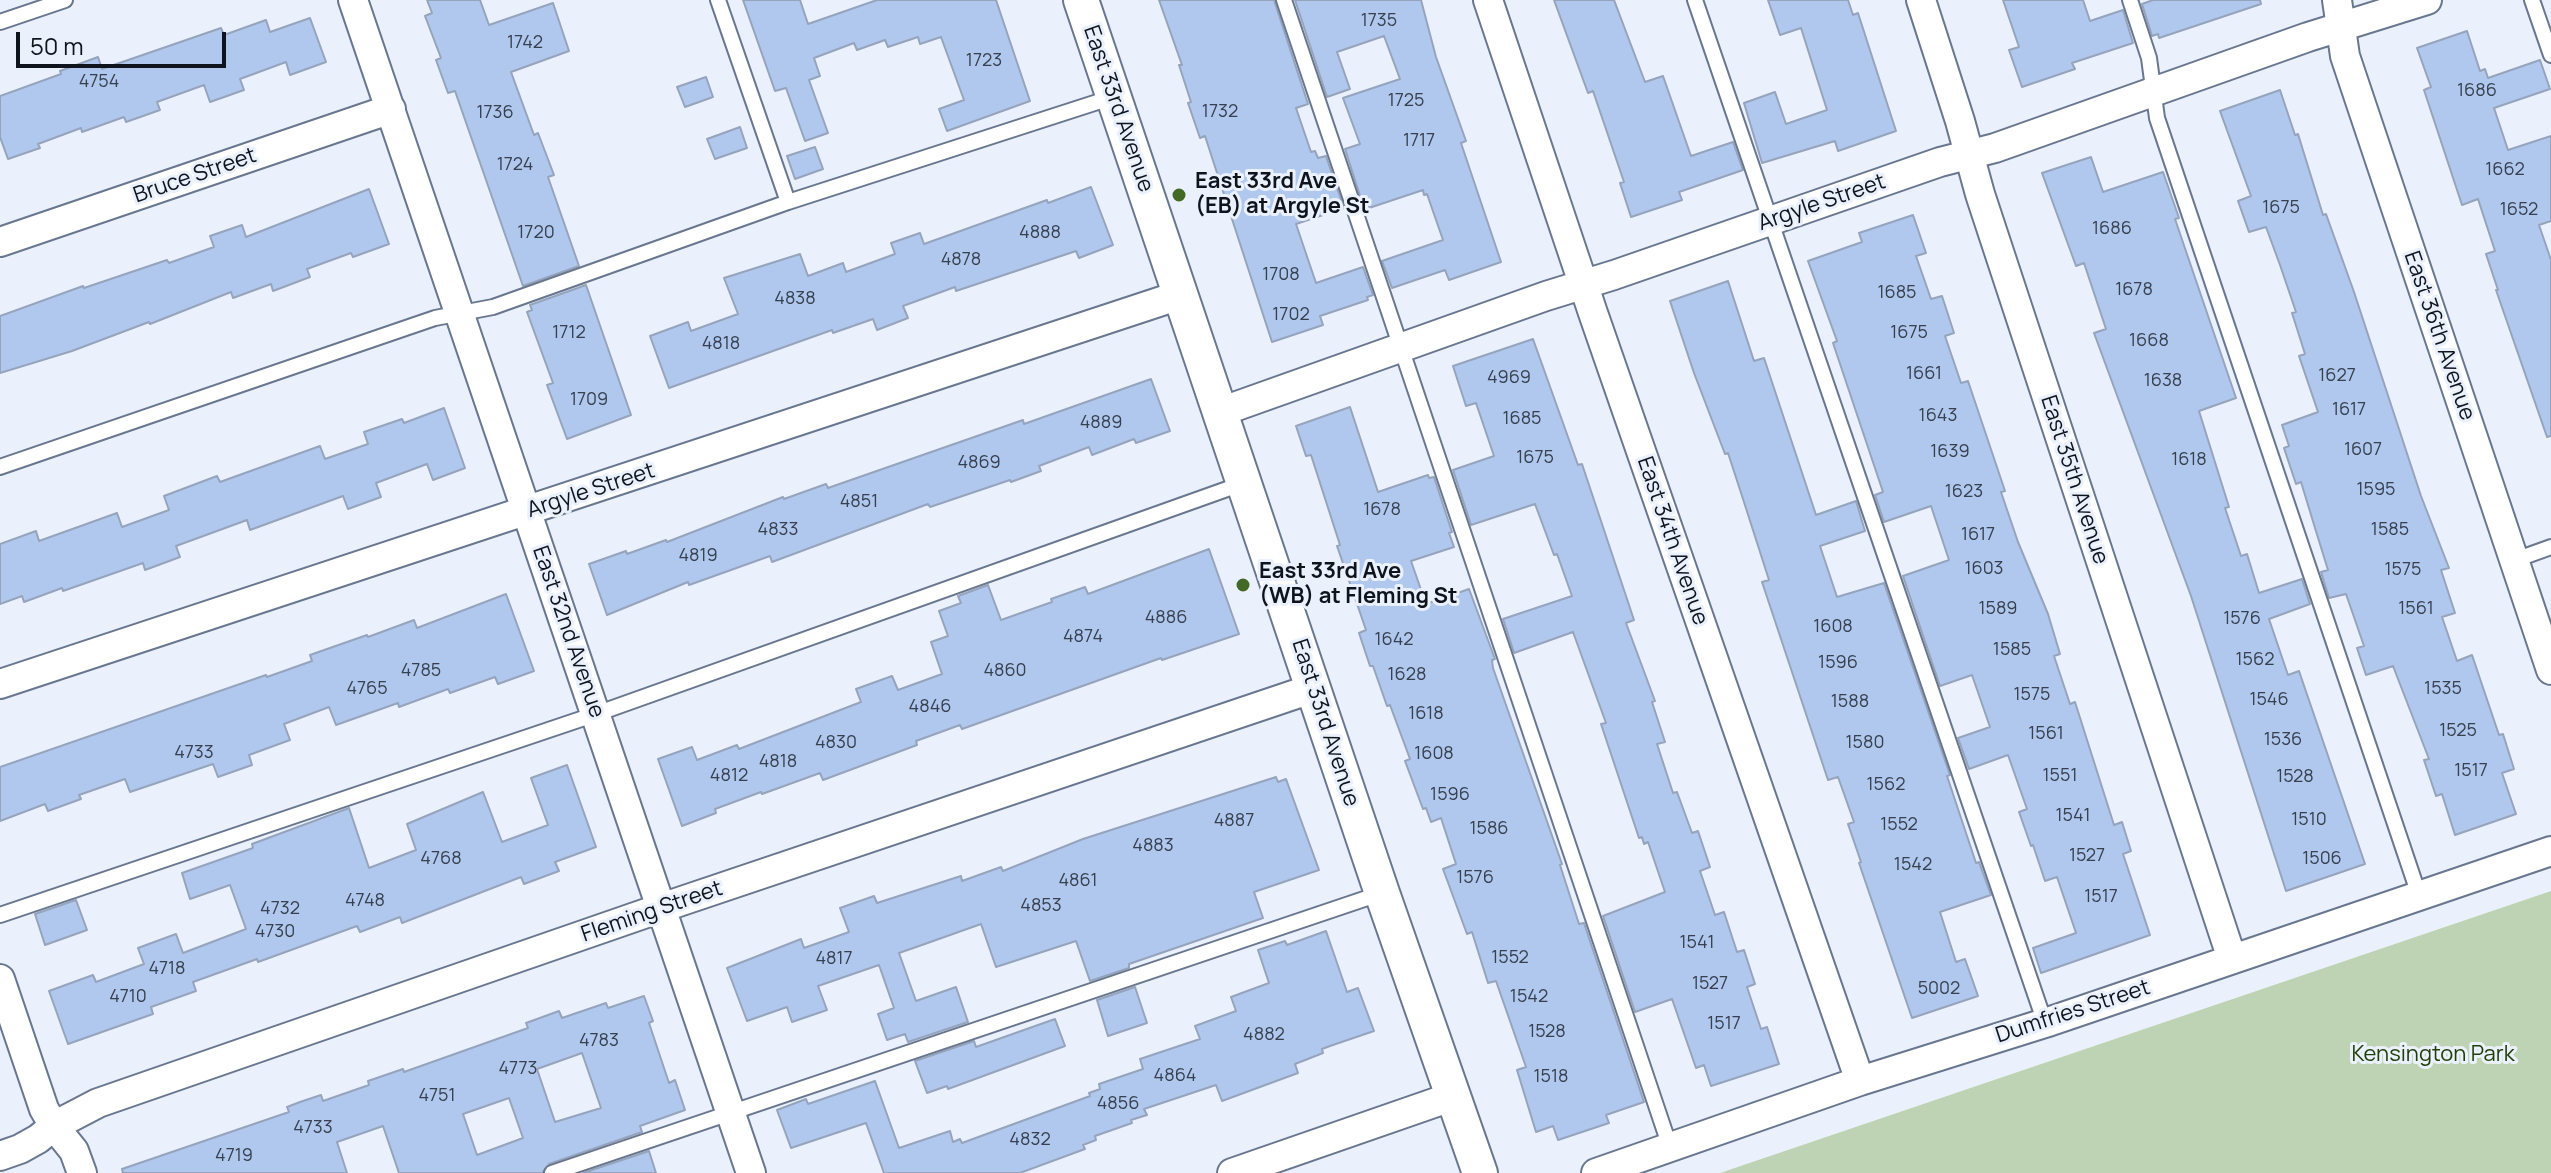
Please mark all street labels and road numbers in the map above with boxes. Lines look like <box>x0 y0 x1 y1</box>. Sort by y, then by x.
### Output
street label: East 33rd Avenue <box>1077 22 1159 196</box>
street label: Bruce Street <box>130 143 260 209</box>
street label: Argyle Street <box>1755 169 1889 237</box>
street label: East 36th Avenue <box>2398 248 2480 424</box>
street label: East 35th Avenue <box>2034 392 2114 568</box>
street label: East 34th Avenue <box>1631 453 1713 629</box>
street label: Argyle Street <box>524 458 658 524</box>
street label: East 32nd Avenue <box>526 543 610 721</box>
street label: East 33rd Avenue <box>1286 636 1364 810</box>
street label: Fleming Street <box>578 875 726 949</box>
street label: Dumfries Street <box>1992 975 2154 1049</box>

